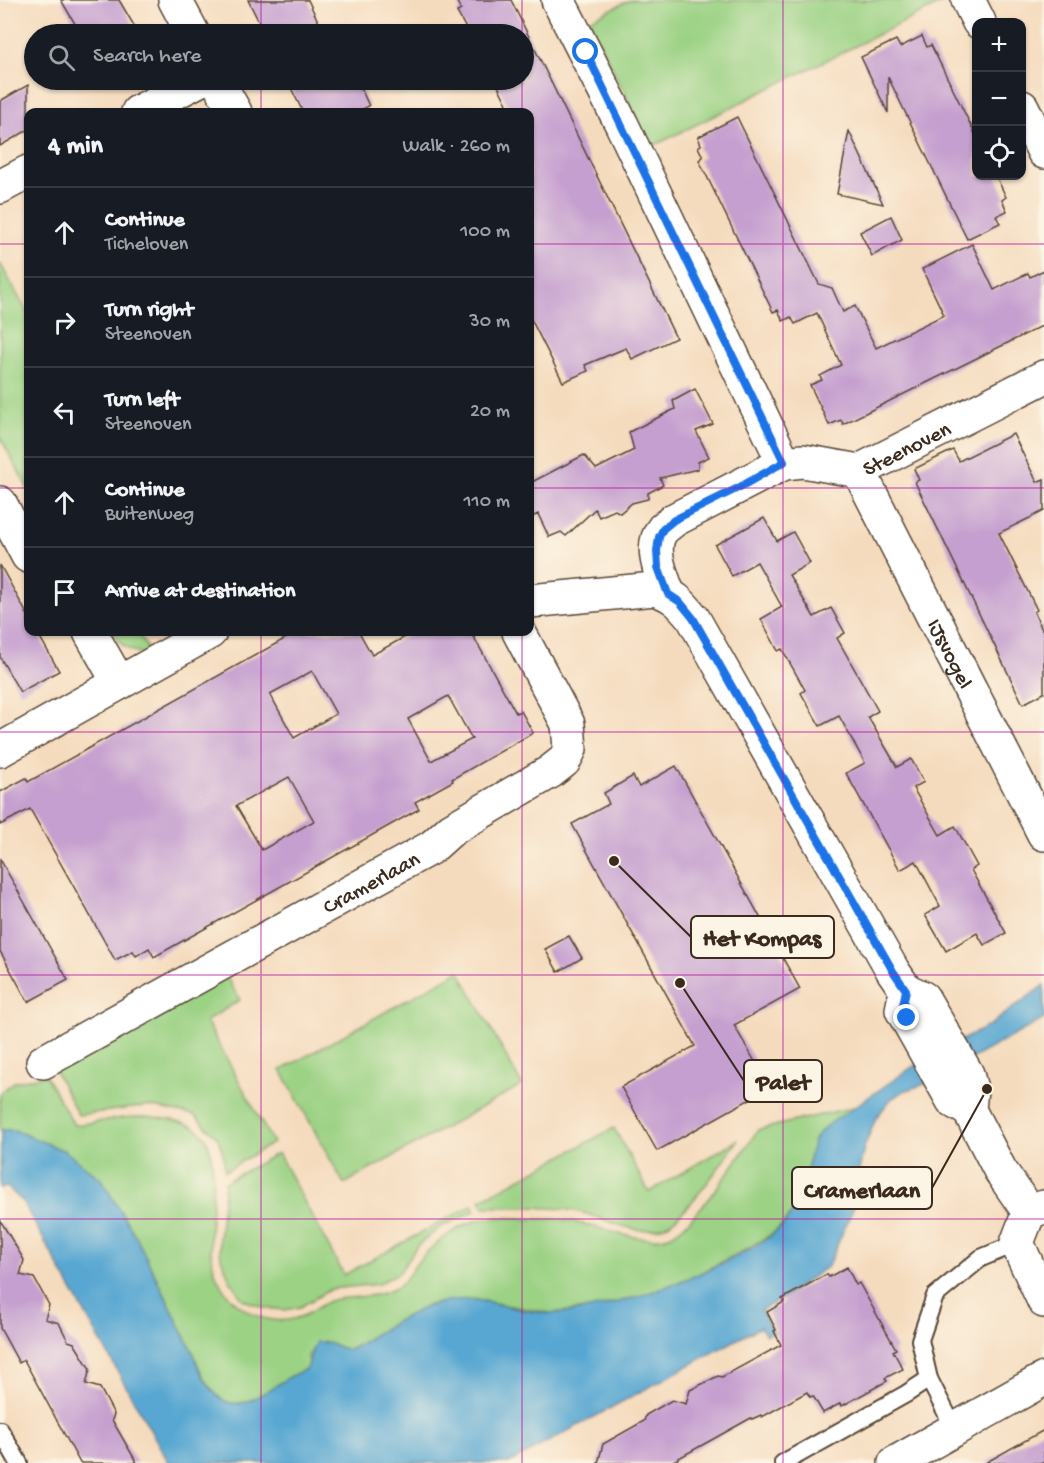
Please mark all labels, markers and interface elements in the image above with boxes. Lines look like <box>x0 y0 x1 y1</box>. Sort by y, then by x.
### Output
map controls <box>972 18 1026 180</box>
button: + <box>972 18 1026 72</box>
search box <box>24 24 534 90</box>
route start <box>572 38 598 64</box>
icon: search <box>45 41 78 74</box>
text: Search here <box>93 44 201 70</box>
button: − <box>972 72 1026 126</box>
button: locate <box>972 126 1026 180</box>
text: 4 min <box>48 132 103 163</box>
text: Walk · 260 m <box>403 136 510 159</box>
text: Continue <box>105 208 185 234</box>
icon: ahead <box>48 216 81 249</box>
text: 100 m <box>460 221 510 244</box>
text: Ticheloven <box>105 234 188 257</box>
text: Turn right <box>105 298 193 324</box>
icon: right <box>48 306 81 339</box>
text: 30 m <box>469 311 510 334</box>
text: Steenoven <box>105 324 192 347</box>
text: Turn left <box>105 388 179 414</box>
icon: left <box>48 396 81 429</box>
text: 20 m <box>470 401 510 424</box>
text: Steenoven <box>105 414 192 437</box>
street label: Steenoven <box>859 417 957 484</box>
text: Continue <box>105 478 185 504</box>
icon: ahead <box>48 486 81 519</box>
text: 110 m <box>464 491 510 514</box>
text: Buitenweg <box>105 504 194 527</box>
icon: arrive <box>48 576 81 609</box>
text: Arrive at destination <box>105 579 295 605</box>
street label: IJsvogel <box>919 615 977 694</box>
street label: Cramerlaan <box>319 847 426 922</box>
callout: Het Kompas <box>691 916 834 958</box>
text: Het Kompas <box>703 926 822 955</box>
route end <box>893 1004 919 1030</box>
callout: Palet <box>744 1060 822 1102</box>
text: Palet <box>754 1070 812 1099</box>
callout: Cramerlaan <box>792 1167 932 1209</box>
text: Cramerlaan <box>804 1178 921 1207</box>

